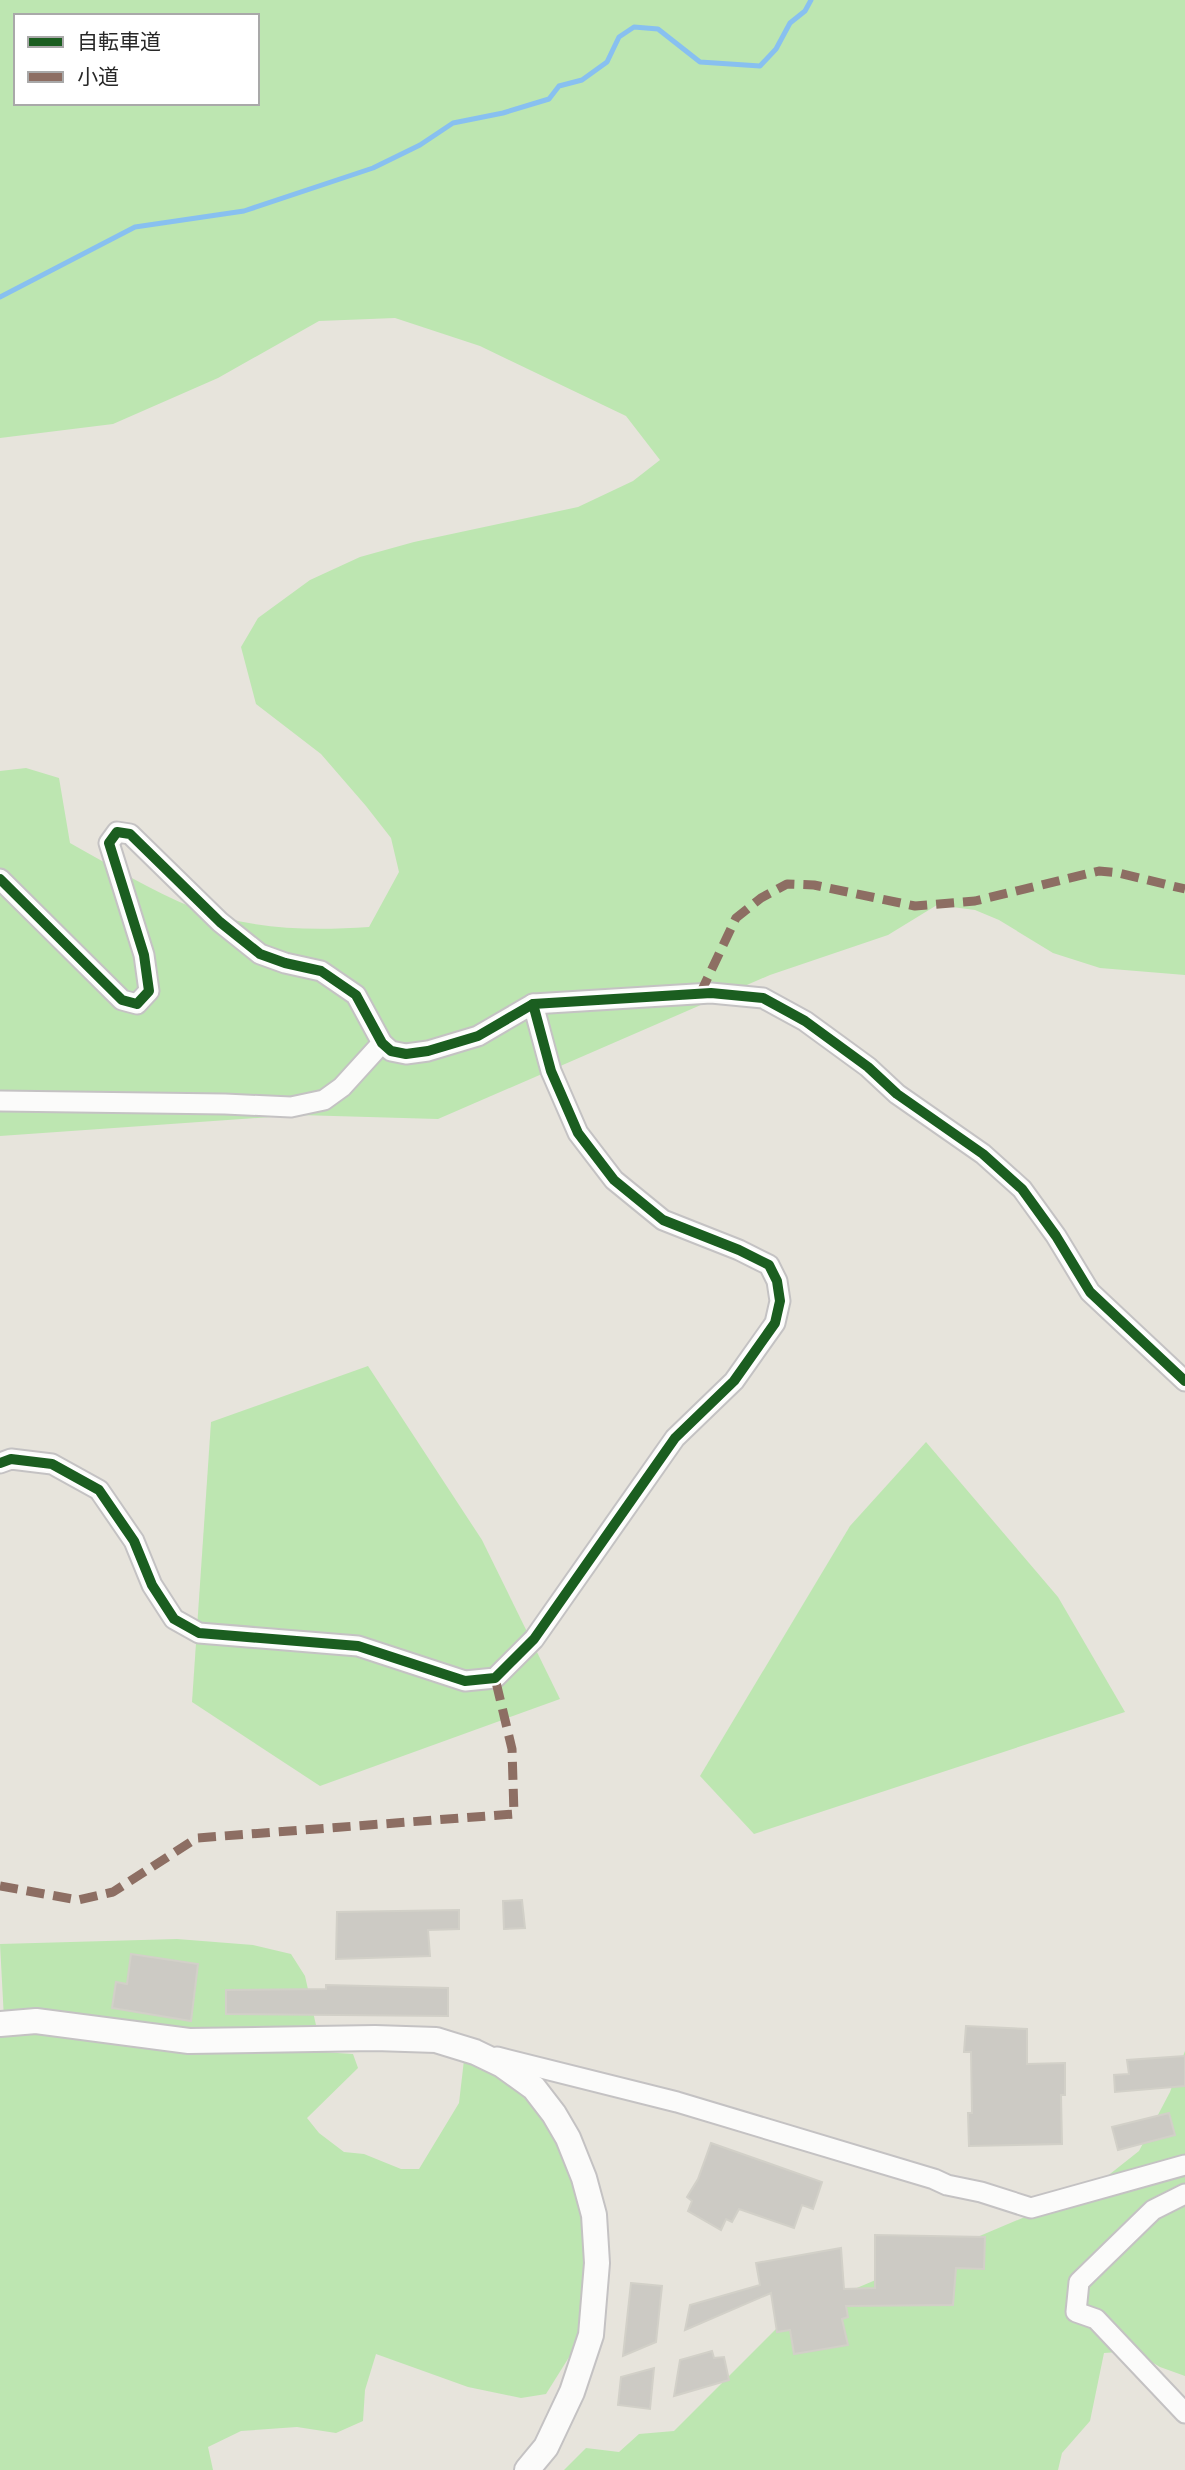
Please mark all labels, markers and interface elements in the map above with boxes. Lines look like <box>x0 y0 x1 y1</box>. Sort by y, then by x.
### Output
legend <box>14 14 259 105</box>
text: 自転車道 <box>77 28 161 55</box>
text: 小道 <box>77 63 119 90</box>

